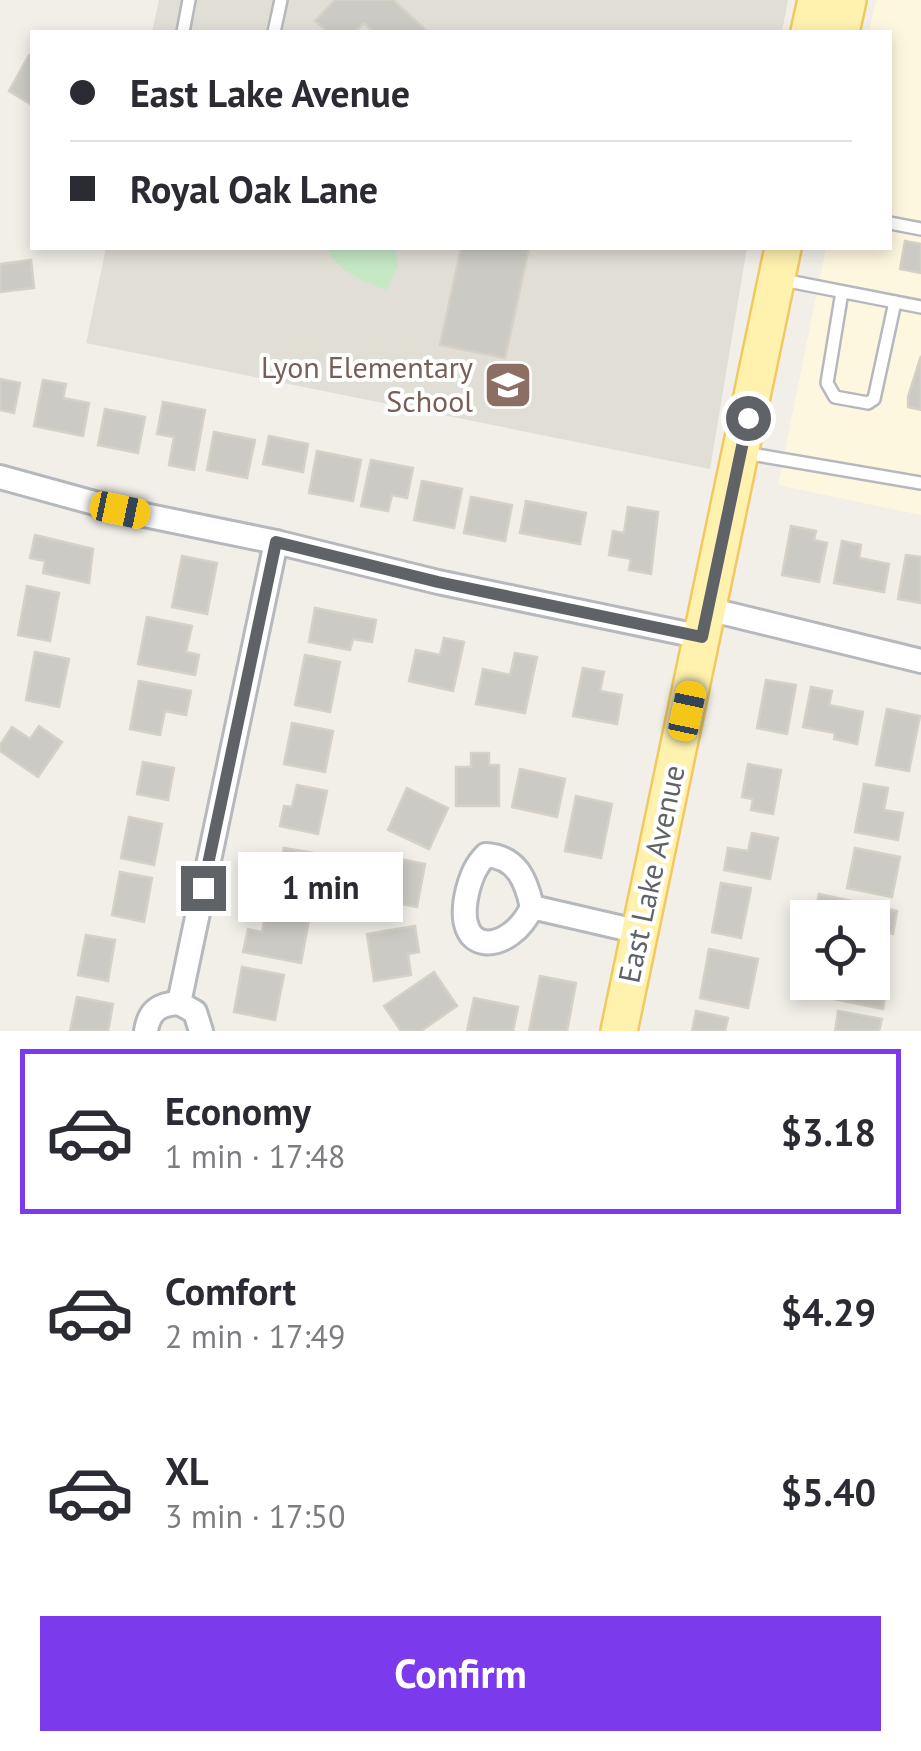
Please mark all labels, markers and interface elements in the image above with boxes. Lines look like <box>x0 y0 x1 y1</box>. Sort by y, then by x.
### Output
text: East Lake Avenue <box>130 68 410 117</box>
text: Royal Oak Lane <box>130 164 378 213</box>
place label: Lyon Elementary School <box>261 347 473 420</box>
school or university icon: Lyon Elementary School <box>482 359 534 411</box>
route start <box>726 396 771 441</box>
car <box>88 489 152 531</box>
car <box>666 679 708 743</box>
street label: East Lake Avenue <box>608 761 693 986</box>
callout: 1 min <box>238 853 403 923</box>
route end <box>181 866 226 911</box>
text: 1 min <box>281 866 360 908</box>
map controls <box>790 900 890 1000</box>
button: locate <box>790 900 890 1000</box>
text: Economy <box>165 1086 311 1135</box>
icon: car <box>45 1087 135 1177</box>
text: $3.18 <box>780 1107 876 1156</box>
text: 1 min · 17:48 <box>165 1135 345 1177</box>
text: Comfort <box>165 1266 296 1315</box>
icon: car <box>45 1267 135 1357</box>
text: $4.29 <box>780 1287 876 1336</box>
text: 2 min · 17:49 <box>165 1315 345 1357</box>
text: XL <box>165 1446 209 1495</box>
icon: car <box>45 1447 135 1537</box>
text: $5.40 <box>780 1467 876 1516</box>
text: 3 min · 17:50 <box>165 1495 345 1537</box>
button: Confirm <box>40 1616 881 1731</box>

